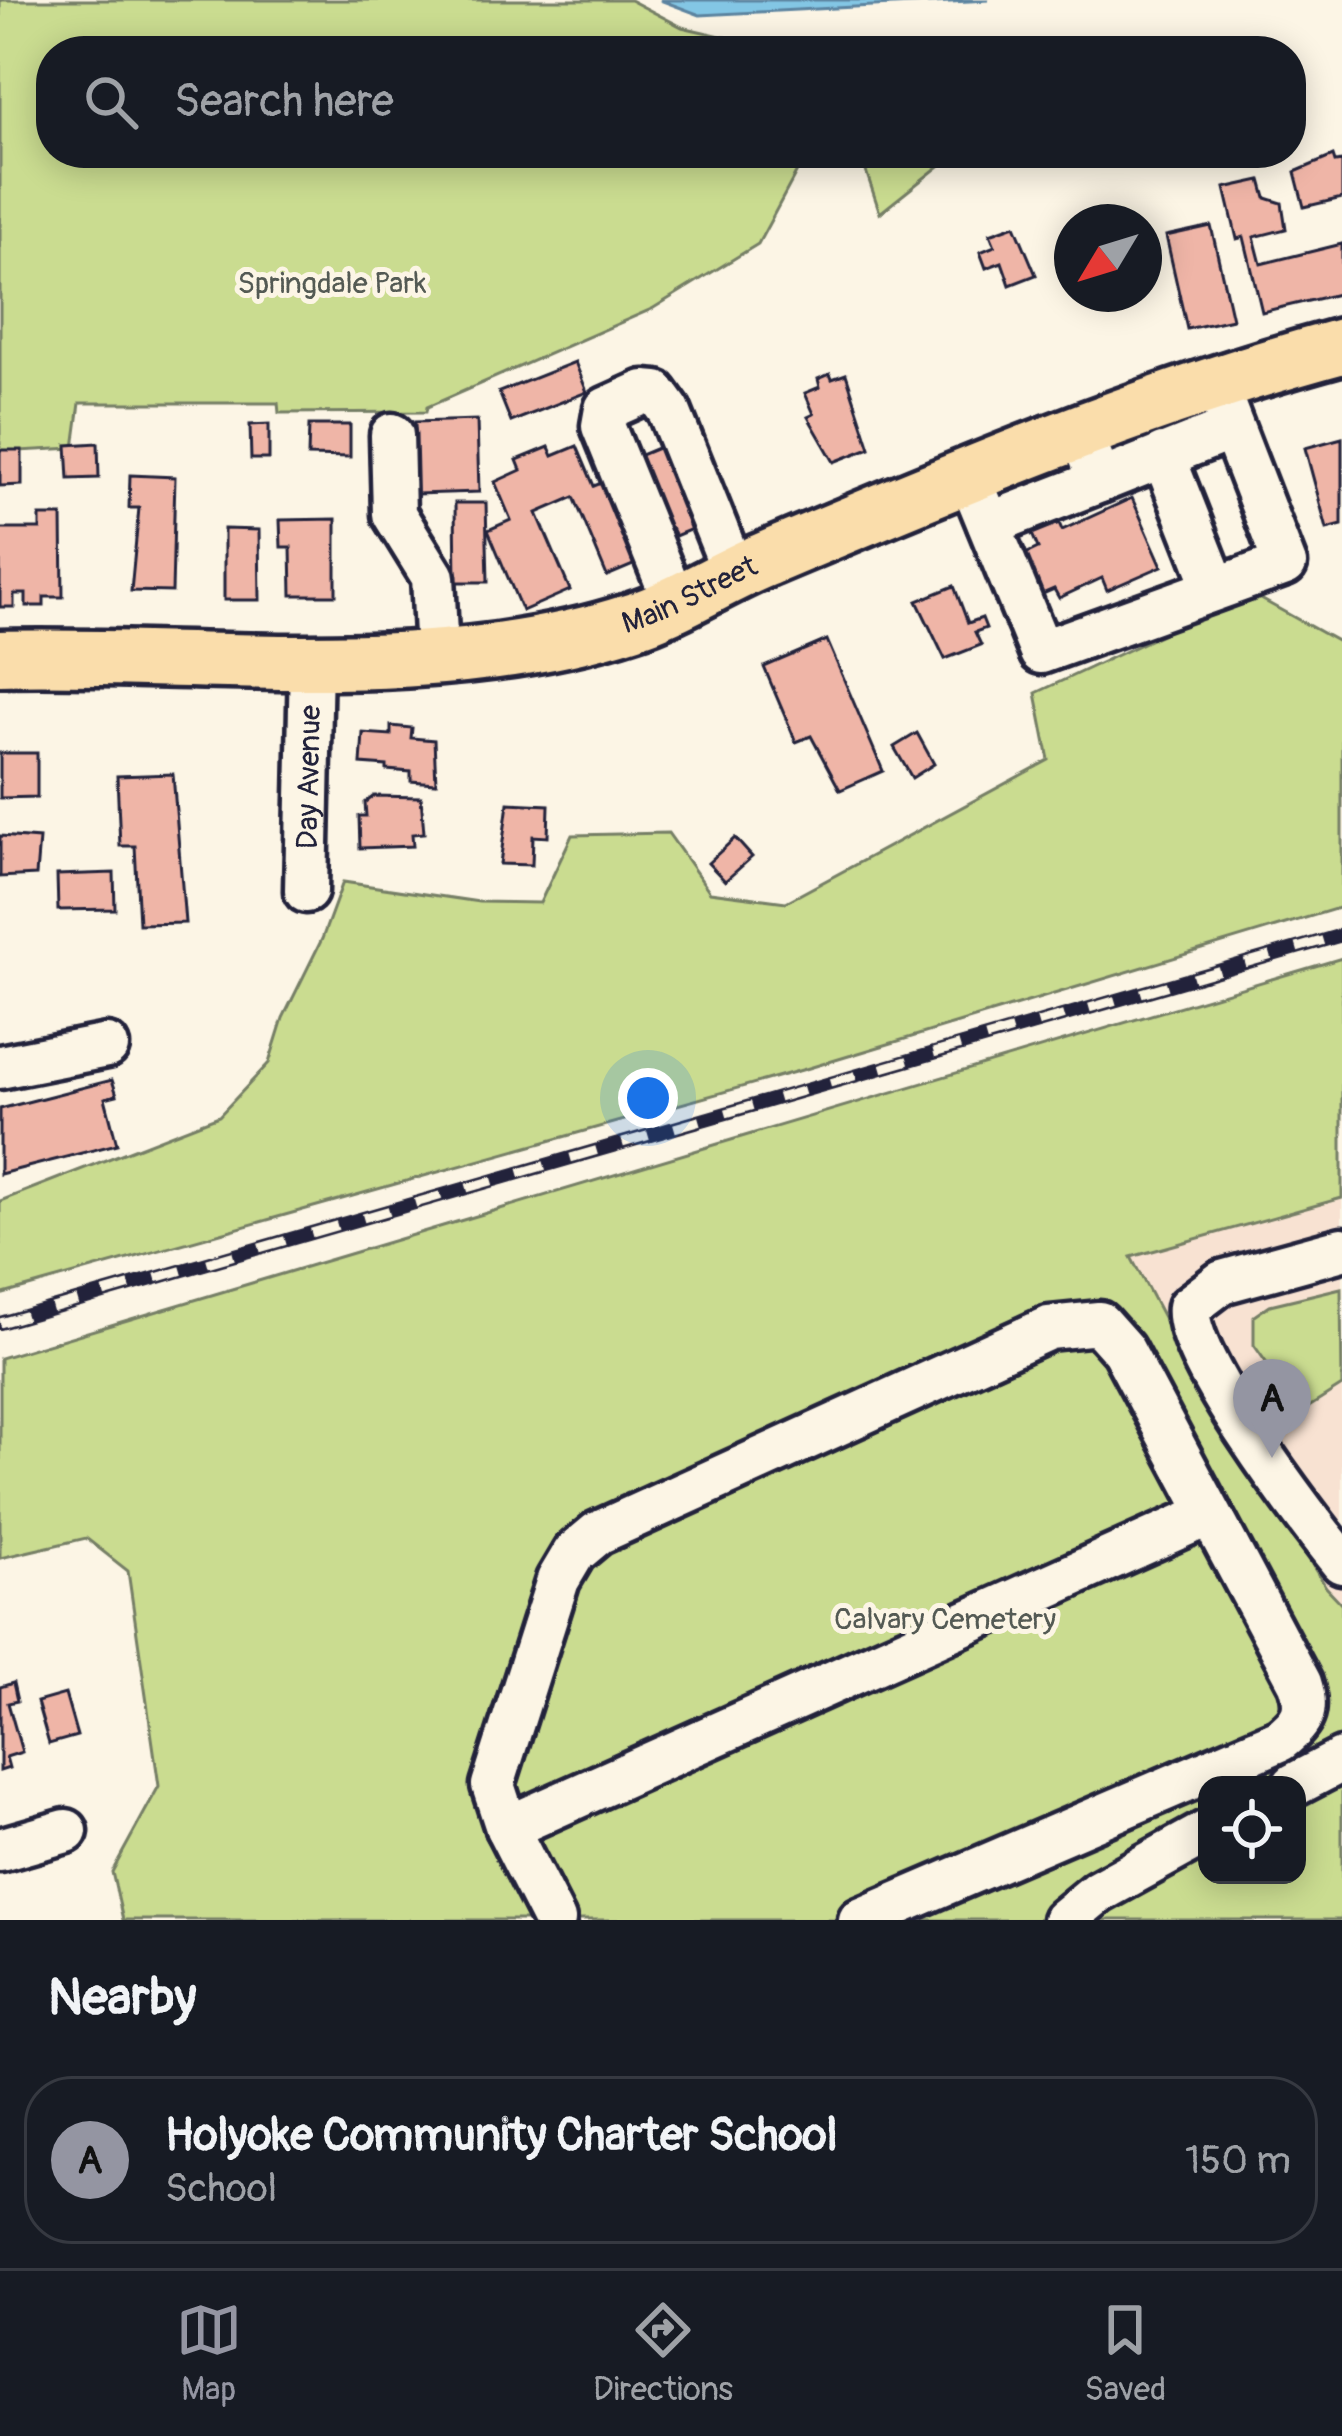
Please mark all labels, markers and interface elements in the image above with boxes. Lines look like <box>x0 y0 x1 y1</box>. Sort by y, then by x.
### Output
search box <box>36 36 1306 168</box>
icon: search <box>78 69 144 135</box>
text: Search here <box>174 74 394 130</box>
north arrow <box>1054 204 1162 312</box>
park label: Springdale Park <box>237 265 427 302</box>
street label: Main Street <box>617 547 764 642</box>
street label: Day Avenue <box>289 704 329 850</box>
your location <box>618 1068 678 1128</box>
pin: A <box>1233 1359 1311 1458</box>
park label: Calvary Cemetery <box>834 1601 1056 1638</box>
map controls <box>1198 1776 1306 1884</box>
button: locate <box>1198 1776 1306 1884</box>
text: Nearby <box>48 1966 196 2030</box>
text: Holyoke Community Charter School <box>165 2108 837 2164</box>
text: A <box>77 2136 103 2185</box>
text: 150 m <box>1185 2136 1291 2185</box>
text: School <box>165 2164 277 2213</box>
tab: Map <box>176 2297 242 2410</box>
tab: Directions <box>593 2297 733 2410</box>
tab: Saved <box>1084 2297 1166 2410</box>

